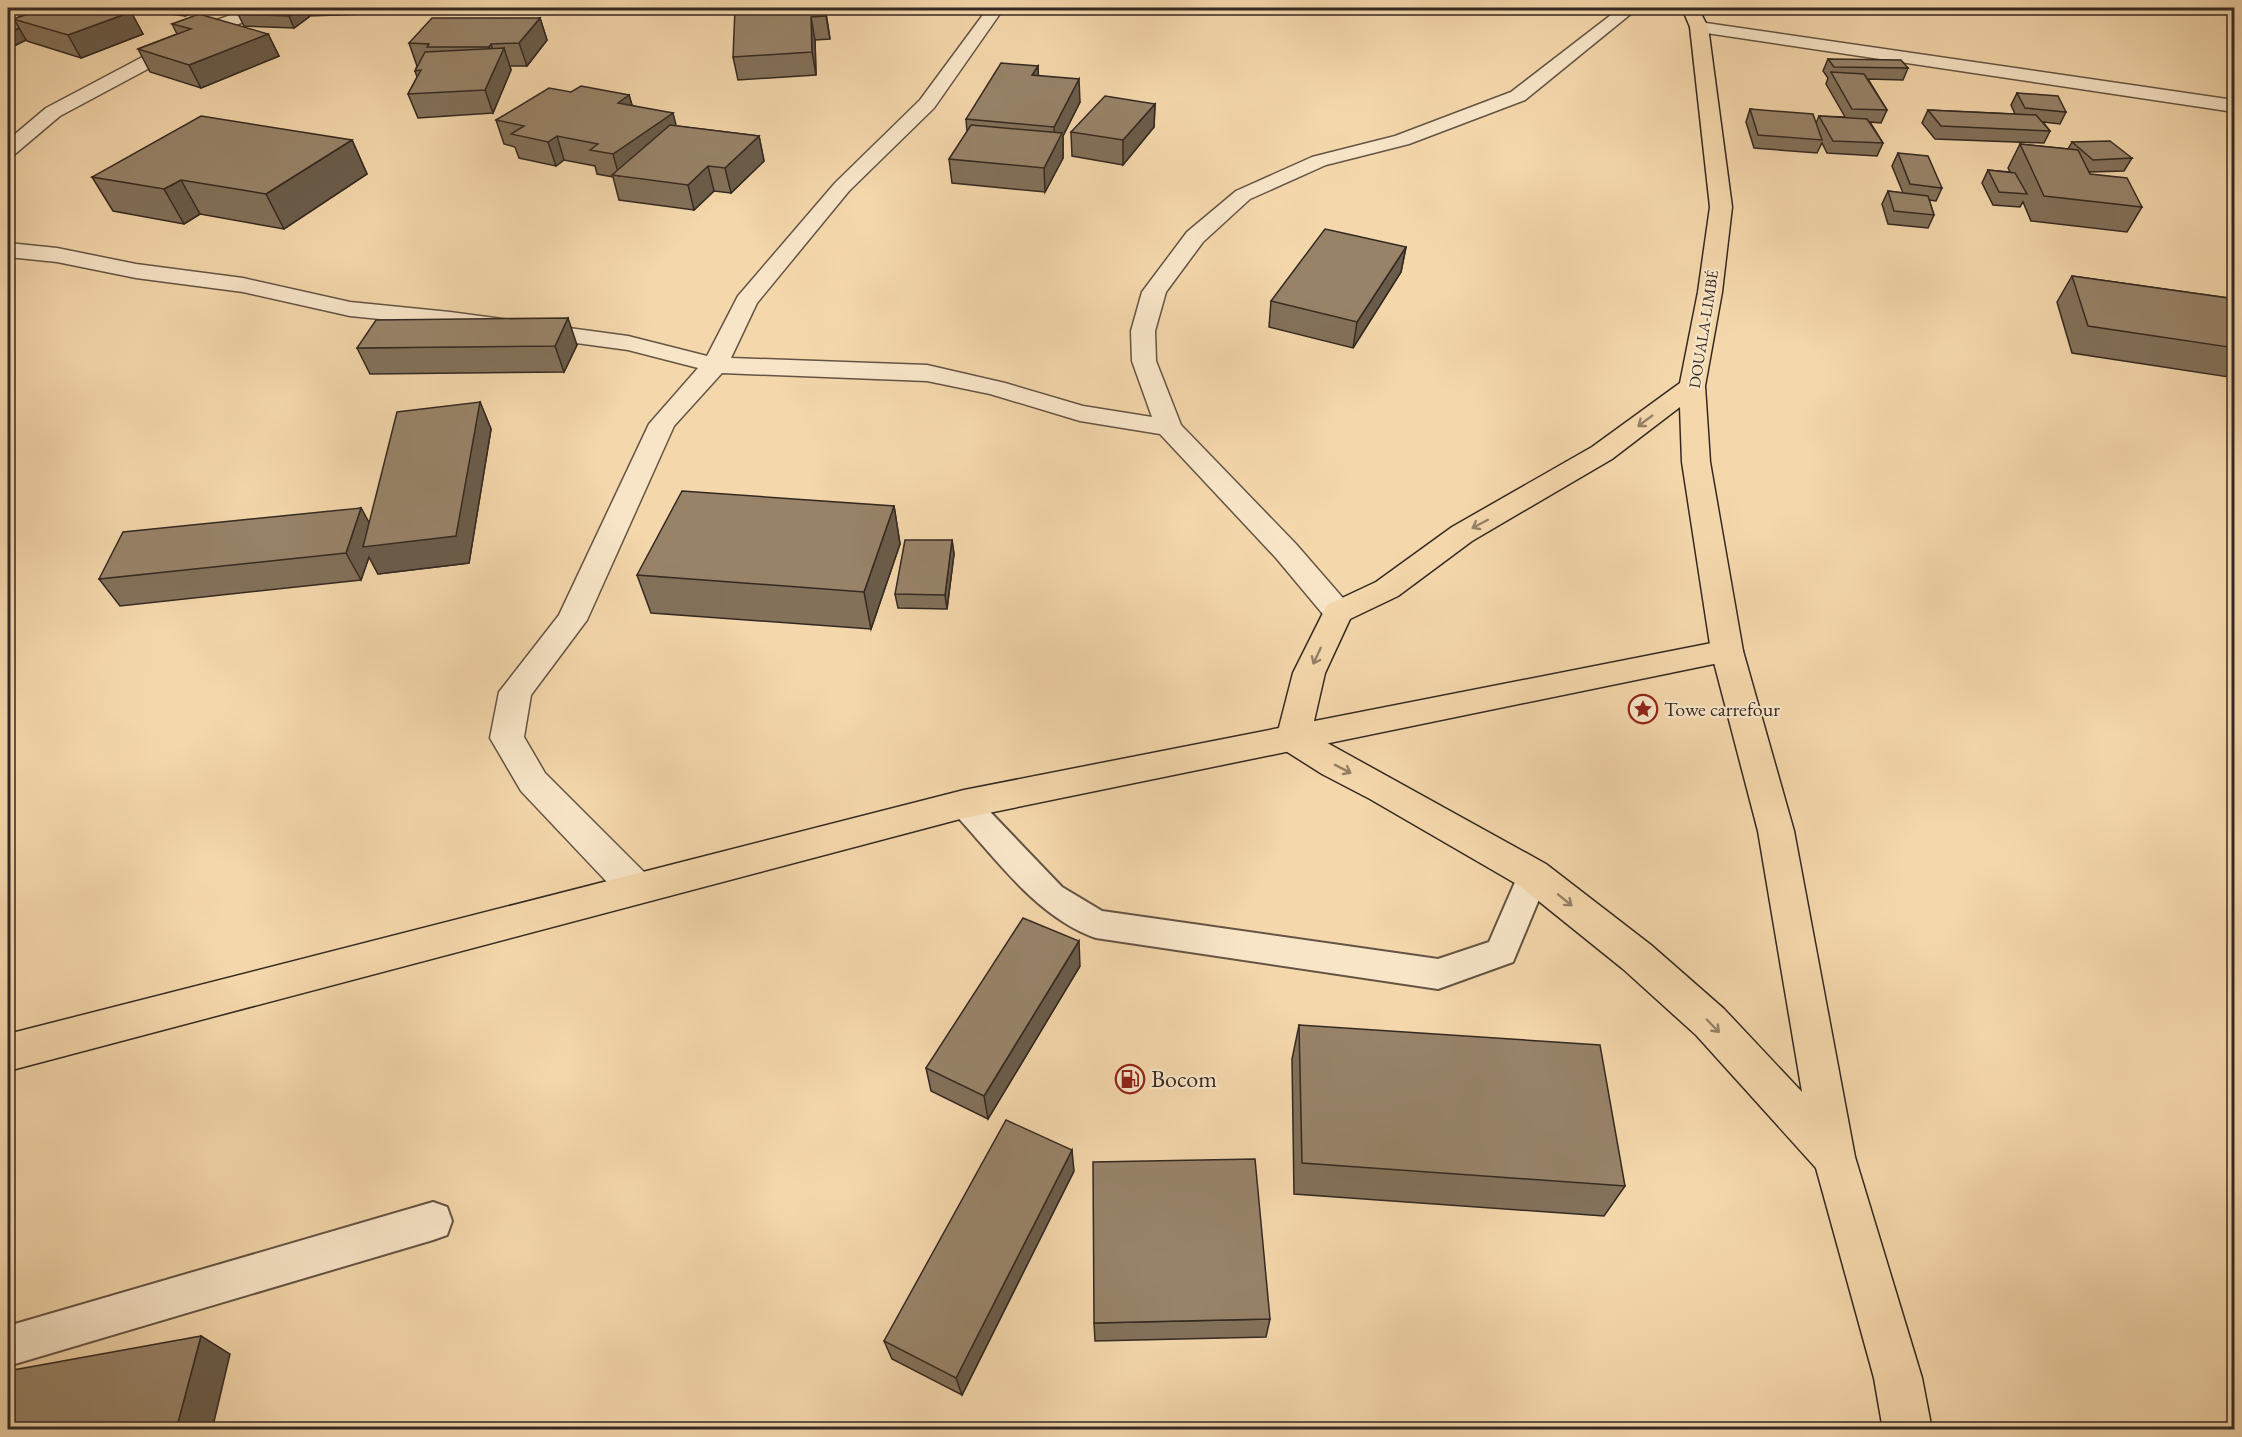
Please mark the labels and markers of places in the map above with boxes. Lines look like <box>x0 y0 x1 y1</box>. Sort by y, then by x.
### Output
place icon: Towe carrefour <box>1627 693 1659 725</box>
place label: Towe carrefour <box>1664 696 1780 722</box>
fuel station icon: Bocom <box>1114 1063 1146 1095</box>
place label: Bocom <box>1151 1063 1217 1094</box>

